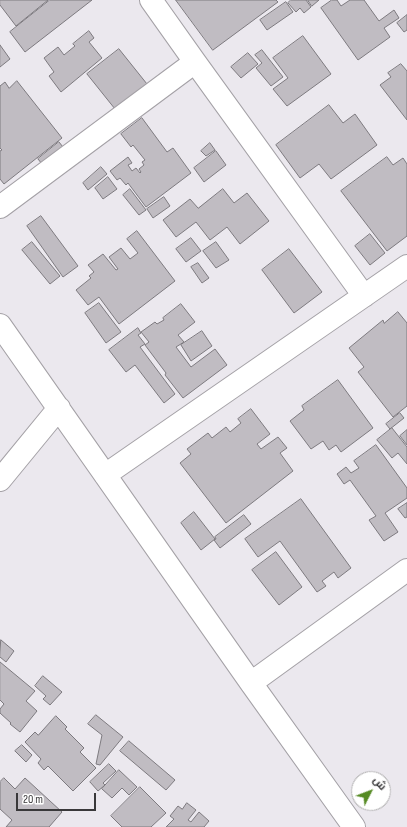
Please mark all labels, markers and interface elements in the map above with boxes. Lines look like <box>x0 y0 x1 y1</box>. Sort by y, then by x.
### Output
north arrow <box>351 771 391 811</box>
text: ش <box>370 774 389 793</box>
scale bar <box>18 785 98 811</box>
text: 20 m <box>23 792 43 807</box>

